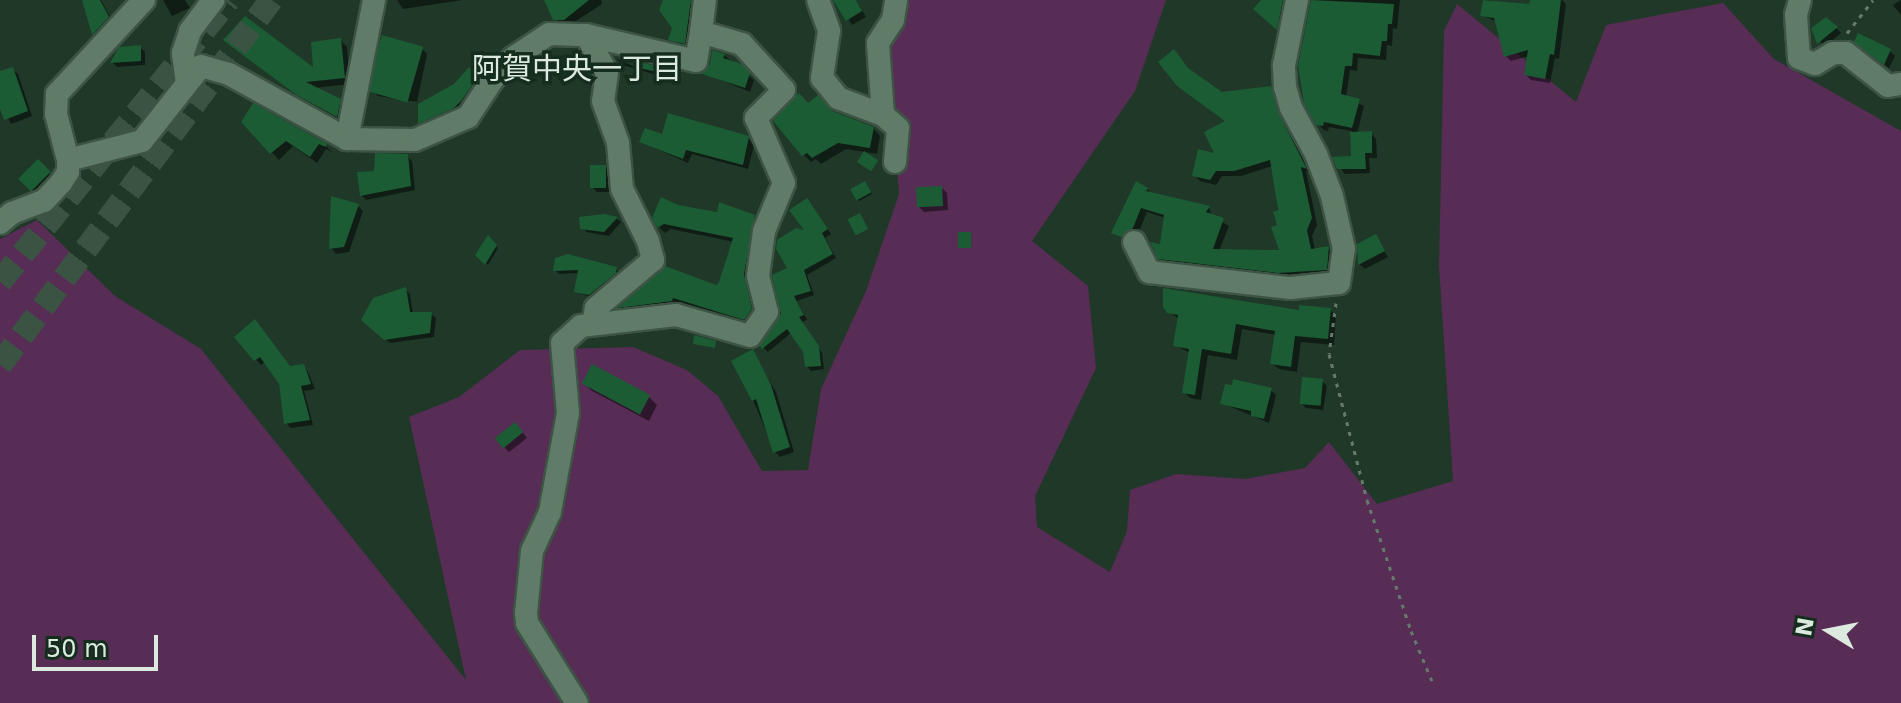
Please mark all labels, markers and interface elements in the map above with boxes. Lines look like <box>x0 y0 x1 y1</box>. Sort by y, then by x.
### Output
district label: 阿賀中央一丁目 <box>472 51 682 87</box>
north arrow <box>1789 591 1869 671</box>
text: N <box>1791 616 1819 638</box>
scale bar <box>36 619 162 669</box>
text: 50 m <box>46 635 108 663</box>

